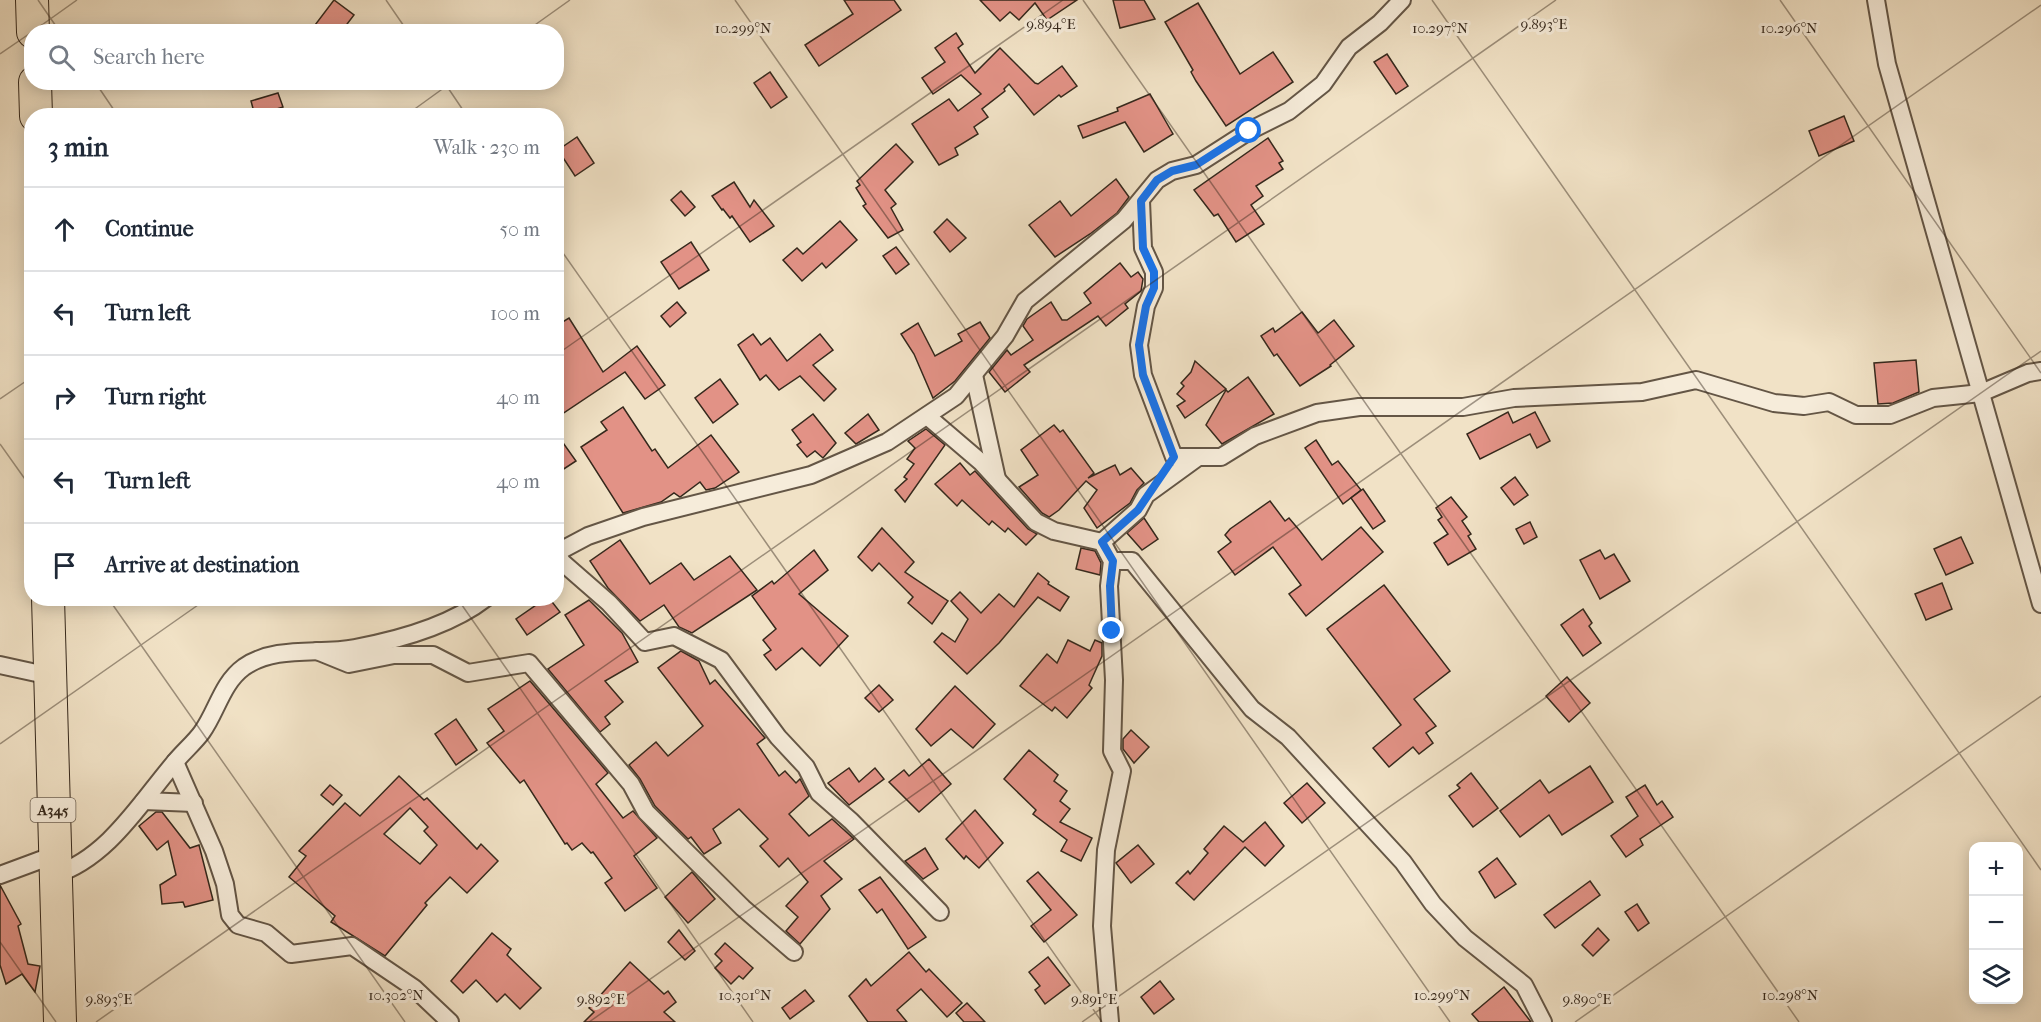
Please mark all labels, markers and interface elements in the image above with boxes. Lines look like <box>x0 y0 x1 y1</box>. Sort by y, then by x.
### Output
text: 9.894°E <box>1026 15 1076 33</box>
text: 9.893°E <box>1521 15 1567 33</box>
text: 10.299°N <box>715 19 772 37</box>
text: 10.297°N <box>1412 19 1469 37</box>
text: 10.296°N <box>1761 19 1818 37</box>
search box <box>24 24 564 90</box>
icon: search <box>45 41 78 74</box>
text: Search here <box>93 44 205 70</box>
route start <box>1235 117 1261 143</box>
text: 3 min <box>48 132 109 163</box>
text: Walk · 230 m <box>434 136 540 159</box>
icon: ahead <box>48 213 81 246</box>
text: Continue <box>105 216 194 242</box>
text: 50 m <box>499 218 540 241</box>
icon: left <box>48 297 81 330</box>
text: Turn left <box>105 300 191 326</box>
text: 100 m <box>490 302 540 325</box>
icon: right <box>48 381 81 414</box>
text: Turn right <box>105 384 206 410</box>
text: 40 m <box>496 386 540 409</box>
icon: left <box>48 465 81 498</box>
text: Turn left <box>105 468 191 494</box>
text: 40 m <box>496 470 540 493</box>
icon: arrive <box>48 549 81 582</box>
text: Arrive at destination <box>105 552 299 578</box>
route end <box>1098 617 1124 643</box>
road number: A345 <box>31 798 76 822</box>
map controls <box>1969 842 2023 1004</box>
button: + <box>1969 842 2023 896</box>
button: − <box>1969 896 2023 950</box>
button: layers <box>1969 950 2023 1004</box>
text: 10.302°N <box>368 986 424 1004</box>
text: 10.301°N <box>719 986 772 1004</box>
text: 10.299°N <box>1414 986 1471 1004</box>
text: 10.298°N <box>1762 986 1819 1004</box>
text: 9.893°E <box>86 990 132 1008</box>
text: 9.892°E <box>577 990 625 1008</box>
text: 9.891°E <box>1071 990 1117 1008</box>
text: 9.890°E <box>1562 990 1612 1008</box>

